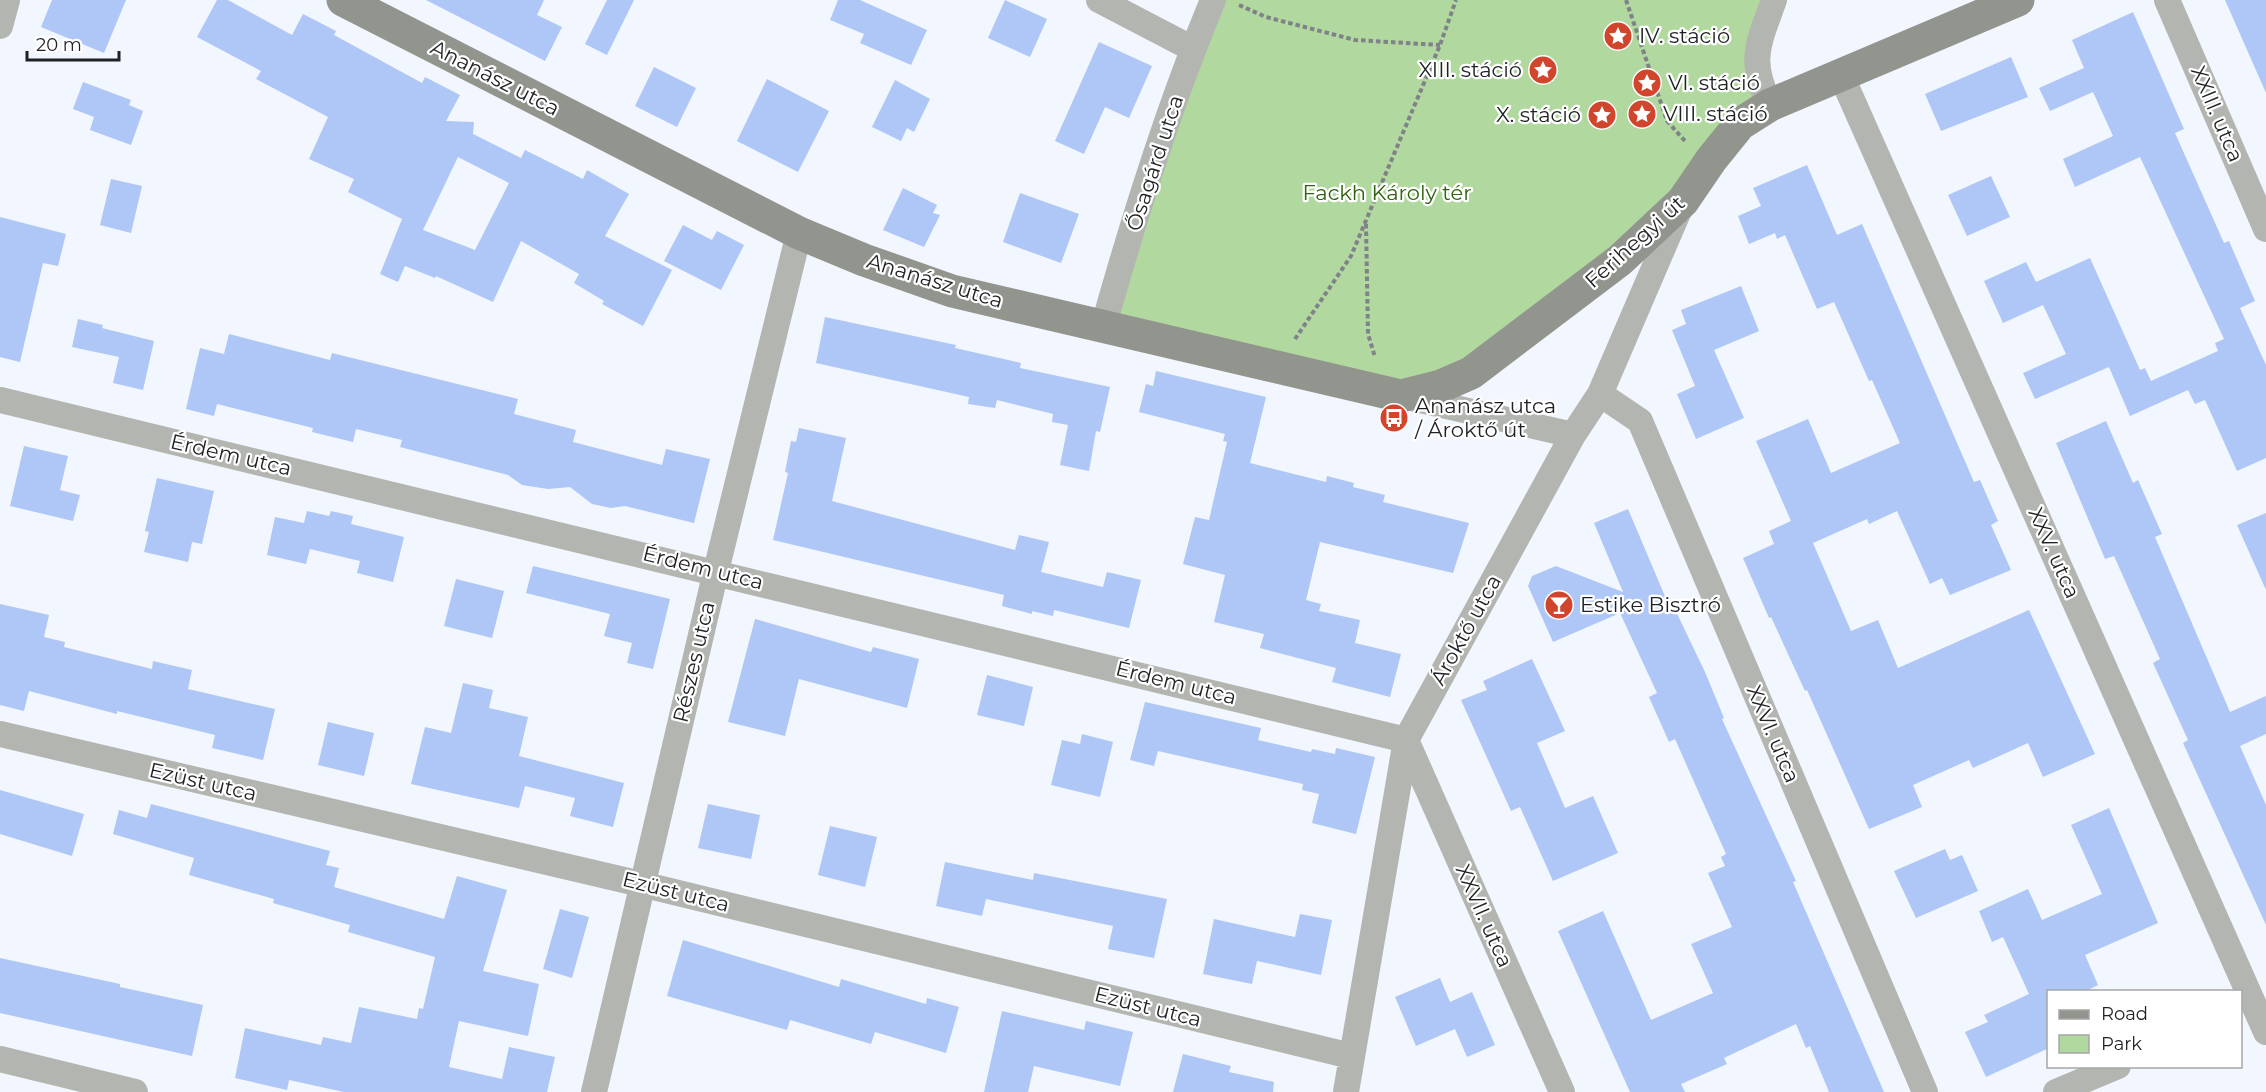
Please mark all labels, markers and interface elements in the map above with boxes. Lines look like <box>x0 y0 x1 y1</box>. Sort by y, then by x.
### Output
place icon: IV. stáció <box>1602 20 1634 52</box>
place label: IV. stáció <box>1639 23 1730 48</box>
scale bar <box>27 24 118 62</box>
text: 20 m <box>36 34 82 56</box>
street label: Ananász utca <box>427 34 564 121</box>
place icon: XIII. stáció <box>1527 54 1559 86</box>
place label: XIII. stáció <box>1418 57 1522 82</box>
street label: XXIII. utca <box>2186 62 2249 166</box>
place icon: VI. stáció <box>1631 67 1663 99</box>
place label: VI. stáció <box>1668 70 1760 95</box>
street label: Ősagárd utca <box>1121 92 1188 234</box>
place icon: VIII. stáció <box>1626 98 1658 130</box>
place icon: X. stáció <box>1586 99 1618 131</box>
place label: VIII. stáció <box>1663 101 1768 126</box>
place label: X. stáció <box>1496 102 1581 127</box>
park label: Fackh Károly tér <box>1302 180 1472 205</box>
street label: Ferihegyi út <box>1580 190 1690 293</box>
street label: Ananász utca <box>864 248 1006 313</box>
place label: Ananász utca / Ároktő út <box>1414 393 1556 442</box>
bus stop icon: Ananász utca / Ároktő út <box>1378 402 1410 434</box>
street label: Érdem utca <box>168 428 294 481</box>
street label: XXV. utca <box>2023 503 2086 602</box>
street label: Érdem utca <box>640 540 766 595</box>
street label: Ároktő utca <box>1425 570 1506 689</box>
bar icon: Estike Bisztró <box>1543 589 1575 621</box>
place label: Estike Bisztró <box>1580 592 1721 617</box>
street label: Részes utca <box>667 599 720 725</box>
street label: Érdem utca <box>1113 655 1239 710</box>
street label: XXVI. utca <box>1742 681 1805 786</box>
street label: Ezüst utca <box>147 757 259 806</box>
street label: XXVII. utca <box>1451 860 1518 971</box>
street label: Ezüst utca <box>620 866 732 917</box>
street label: Ezüst utca <box>1092 981 1204 1032</box>
legend <box>2047 990 2242 1068</box>
text: Road <box>2101 1003 2148 1025</box>
text: Park <box>2101 1033 2142 1055</box>

